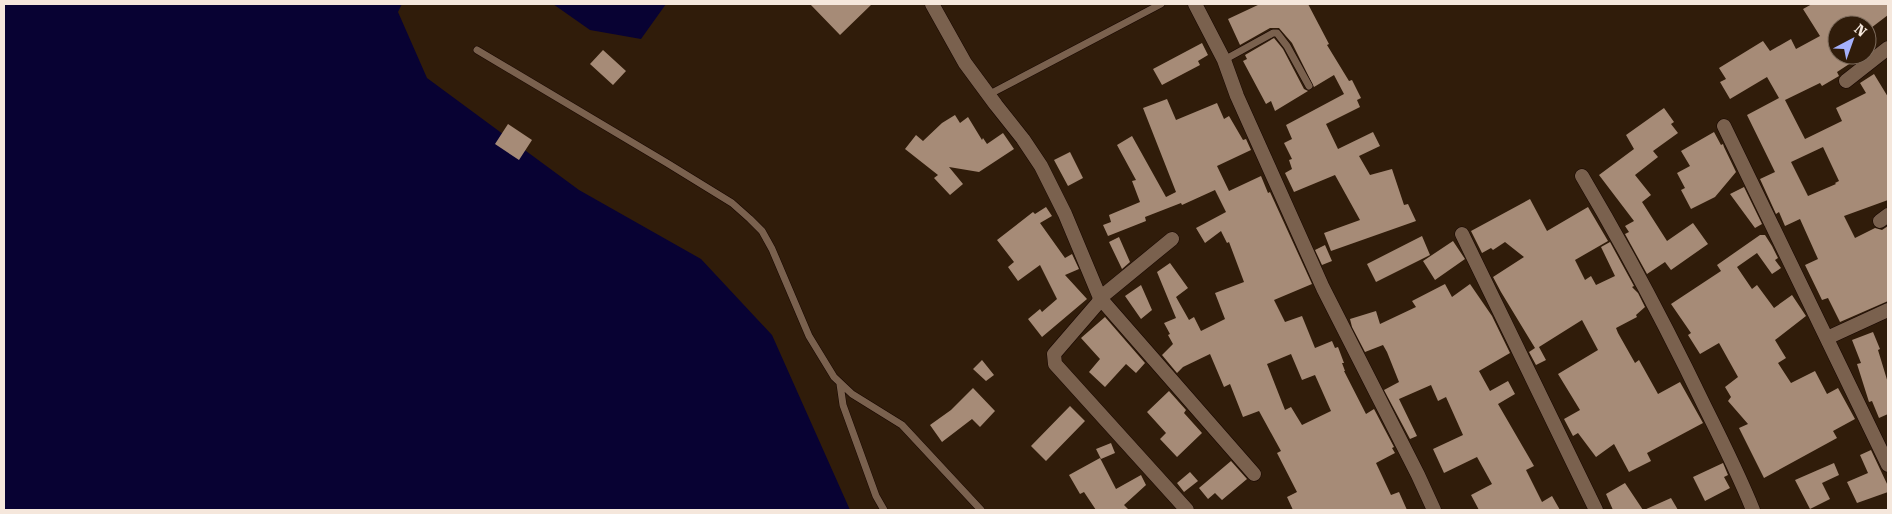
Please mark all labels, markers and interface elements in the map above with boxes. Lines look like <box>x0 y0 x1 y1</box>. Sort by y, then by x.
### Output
north arrow <box>1827 15 1877 65</box>
text: N <box>1851 21 1870 40</box>

